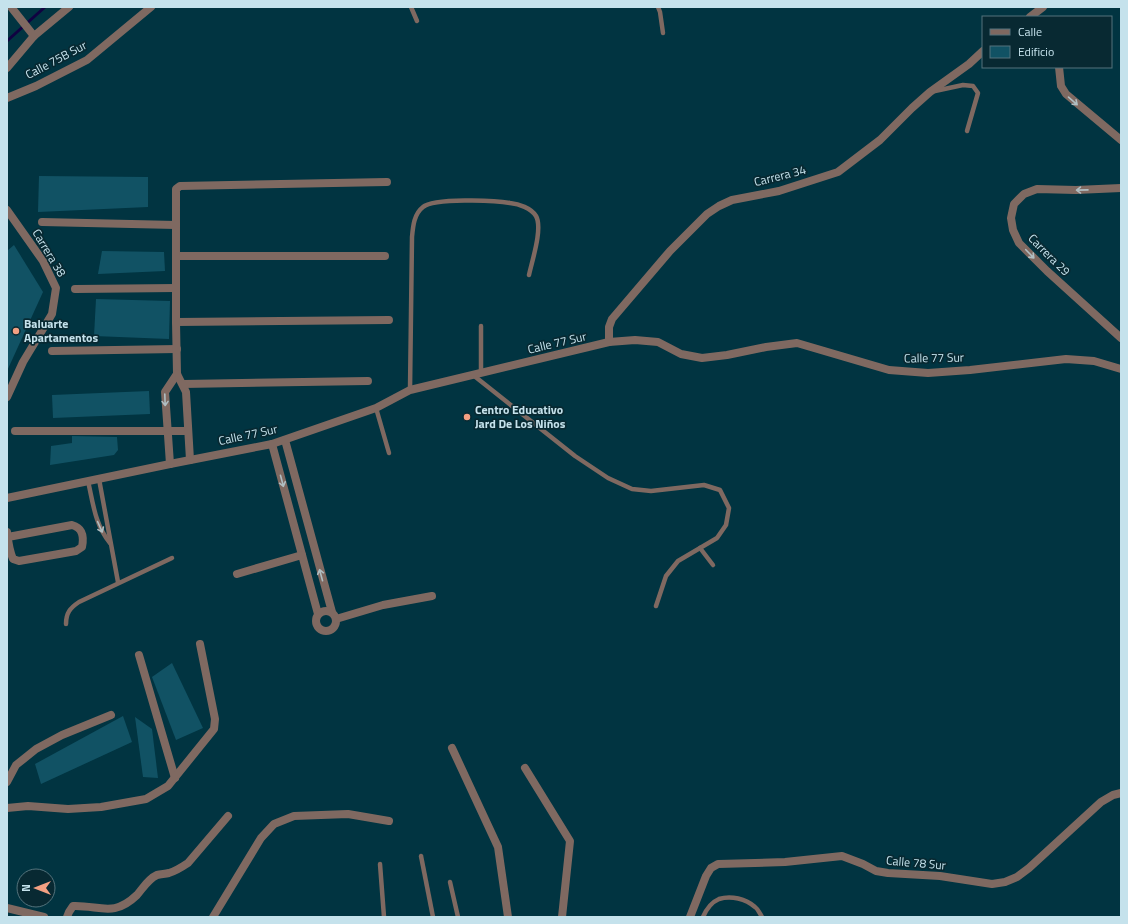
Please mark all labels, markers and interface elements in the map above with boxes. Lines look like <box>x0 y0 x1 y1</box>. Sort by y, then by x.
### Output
legend <box>982 16 1112 68</box>
text: Calle <box>1018 22 1042 41</box>
street label: Calle 75B Sur <box>22 35 90 84</box>
text: Edificio <box>1018 42 1054 61</box>
one-way arrow <box>1068 97 1079 106</box>
street label: Carrera 34 <box>752 160 808 191</box>
one-way arrow <box>1076 186 1089 193</box>
street label: Carrera 38 <box>28 225 71 281</box>
street label: Carrera 29 <box>1024 229 1075 280</box>
one-way arrow <box>1025 249 1035 259</box>
place label: Baluarte Apartamentos <box>24 314 98 347</box>
marker: Baluarte Apartamentos <box>11 326 21 336</box>
street label: Calle 77 Sur <box>526 327 588 359</box>
street label: Calle 77 Sur <box>904 347 964 368</box>
one-way arrow <box>161 393 169 406</box>
place label: Centro Educativo Jard De Los Niños <box>475 400 566 433</box>
marker: Centro Educativo Jard De Los Niños <box>462 412 472 422</box>
street label: Calle 77 Sur <box>217 419 279 450</box>
one-way arrow <box>279 475 287 488</box>
one-way arrow <box>97 521 104 533</box>
one-way arrow <box>317 568 325 581</box>
street label: Calle 78 Sur <box>885 850 947 875</box>
north arrow <box>16 868 56 908</box>
text: N <box>18 884 34 892</box>

